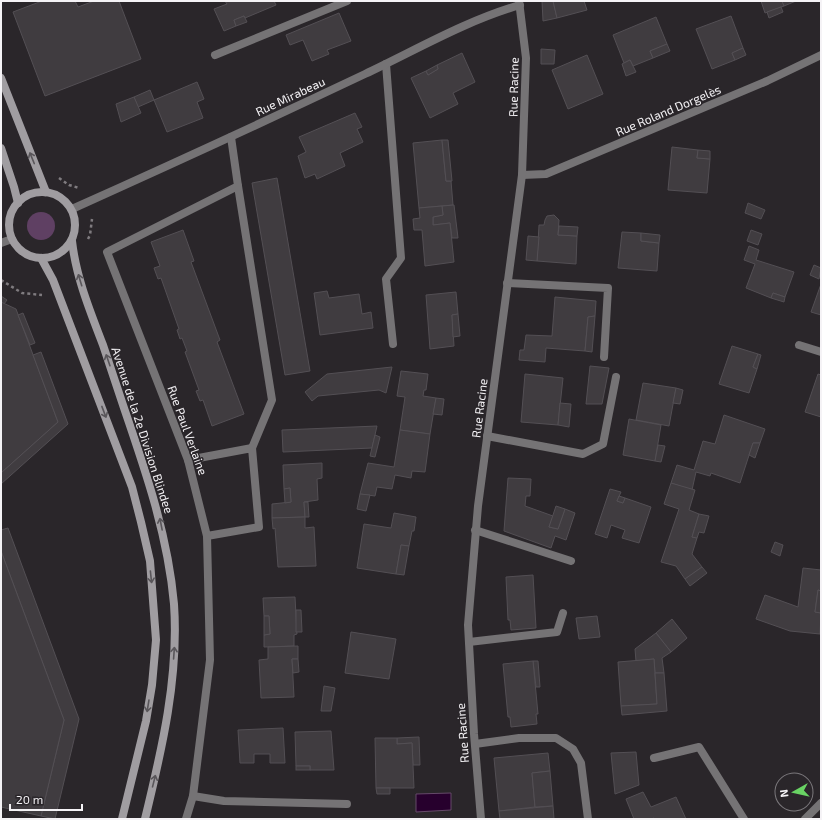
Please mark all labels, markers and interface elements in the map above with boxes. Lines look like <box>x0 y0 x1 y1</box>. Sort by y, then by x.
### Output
street label: Rue Racine <box>505 57 521 117</box>
street label: Rue Mirabeau <box>253 74 327 118</box>
street label: Rue Roland Dorgelès <box>613 81 723 139</box>
one-way arrow <box>28 152 35 164</box>
one-way arrow <box>76 274 83 287</box>
street label: Avenue de la 2e Division Blindee <box>109 345 177 515</box>
one-way arrow <box>104 354 111 367</box>
street label: Rue Racine <box>468 378 490 438</box>
street label: Rue Paul Verlaine <box>165 383 211 477</box>
one-way arrow <box>100 406 108 418</box>
one-way arrow <box>156 518 164 531</box>
one-way arrow <box>148 570 155 583</box>
one-way arrow <box>170 647 177 660</box>
one-way arrow <box>144 700 152 713</box>
street label: Rue Racine <box>453 703 471 763</box>
north arrow <box>774 772 814 812</box>
one-way arrow <box>151 775 158 788</box>
scale bar <box>10 786 82 812</box>
text: N <box>777 789 791 798</box>
text: 20 m <box>16 792 43 806</box>

